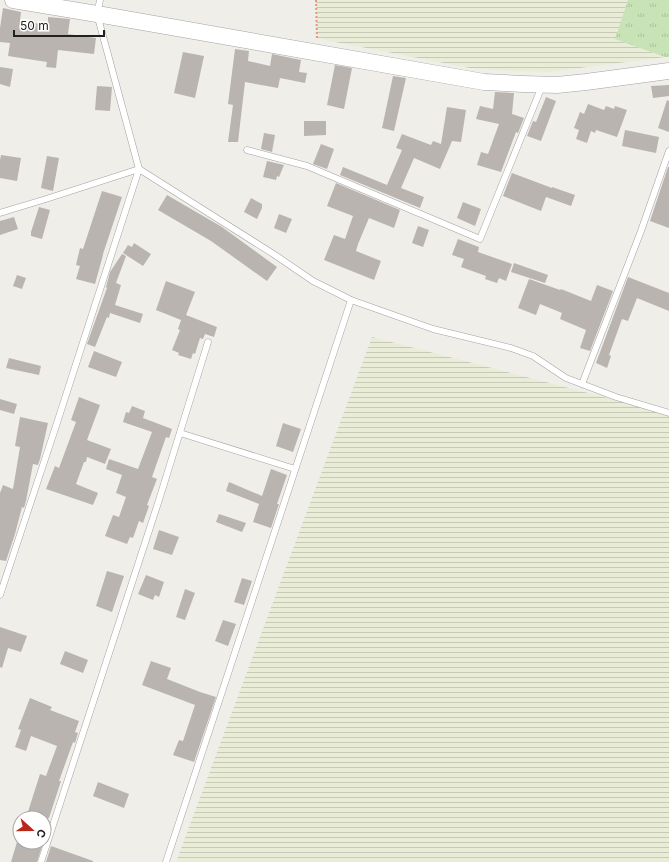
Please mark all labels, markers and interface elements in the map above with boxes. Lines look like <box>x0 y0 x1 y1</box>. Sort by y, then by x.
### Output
scale bar <box>14 12 104 38</box>
text: 50 m <box>20 18 49 33</box>
north arrow <box>12 810 52 850</box>
text: С <box>33 827 49 840</box>

